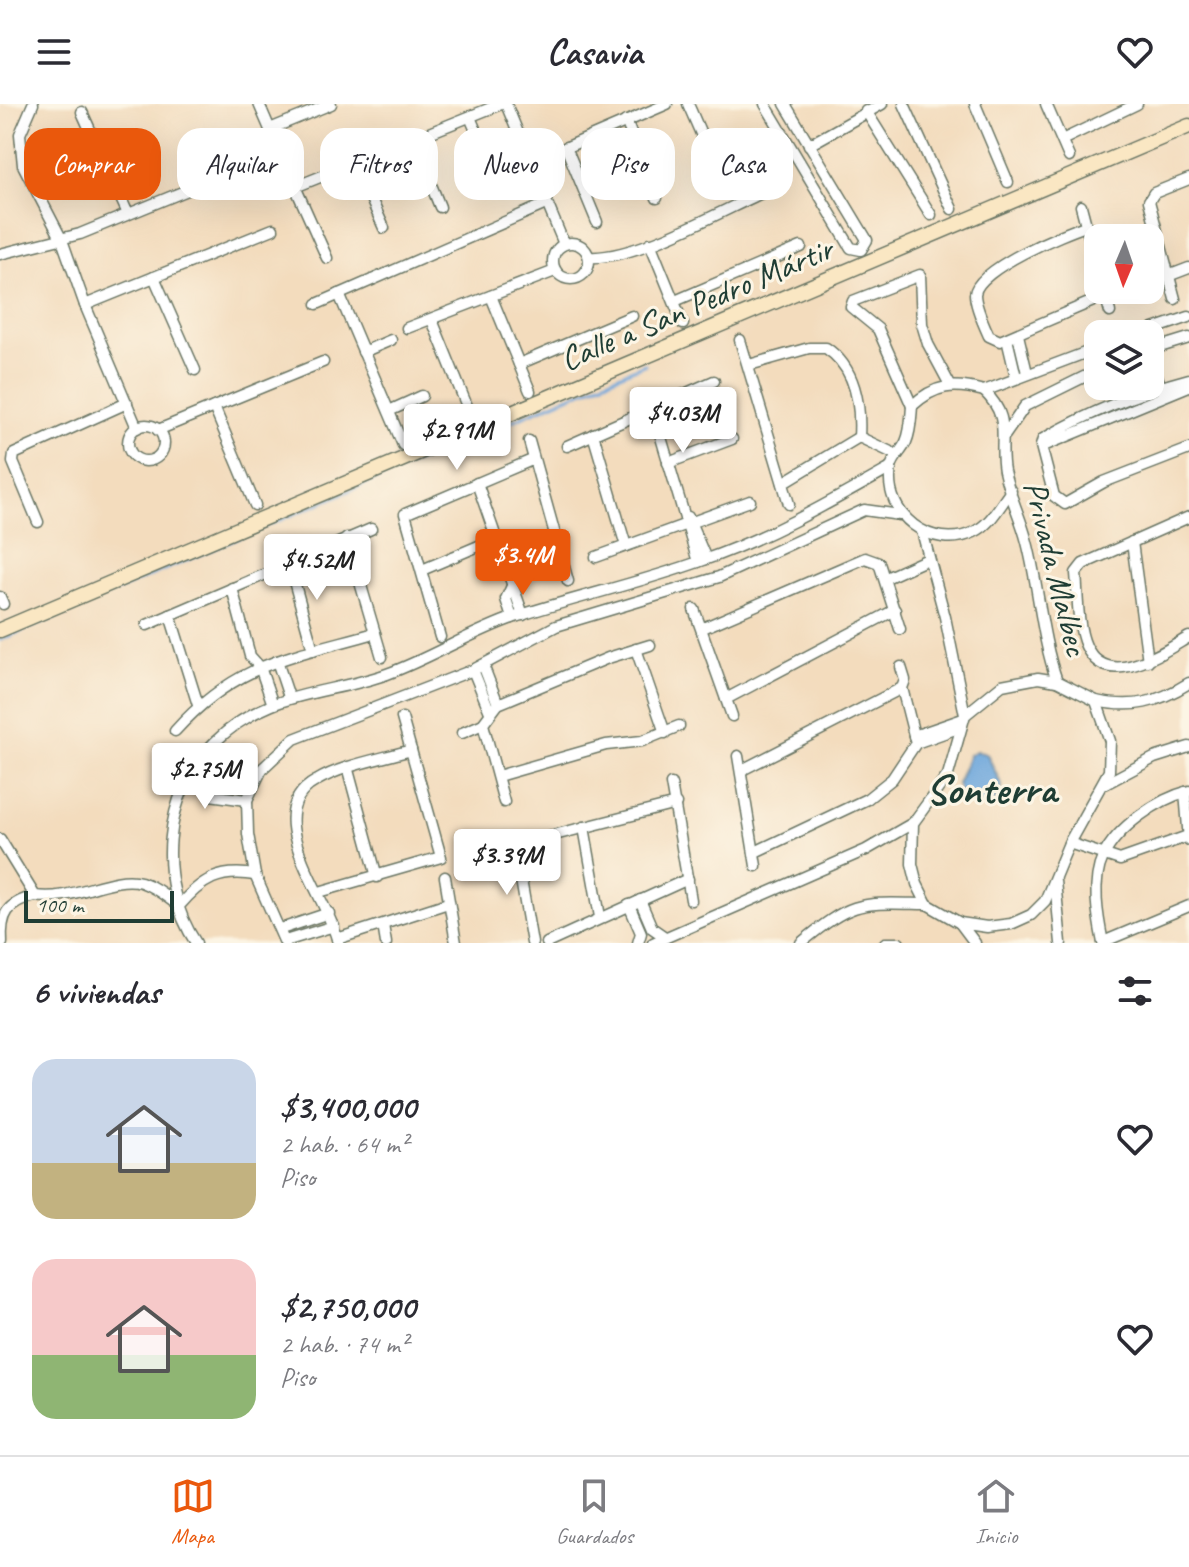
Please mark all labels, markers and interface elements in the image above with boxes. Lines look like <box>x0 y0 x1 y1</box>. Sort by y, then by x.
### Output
text: Casavia <box>547 29 642 75</box>
icon: menu <box>32 30 76 74</box>
icon: heart <box>1113 30 1157 74</box>
chip: Comprar <box>24 128 161 200</box>
chip: Alquilar <box>177 128 304 200</box>
chip: Filtros <box>320 128 438 200</box>
chip: Nuevo <box>454 128 565 200</box>
chip: Piso <box>581 128 675 200</box>
chip: Casa <box>691 128 793 200</box>
north arrow <box>1084 224 1164 304</box>
map controls <box>1084 224 1164 400</box>
street label: Calle a San Pedro Mártir <box>553 226 842 380</box>
button: layers <box>1084 320 1164 400</box>
pin: $4.03M <box>618 387 748 455</box>
text: $4.03M <box>648 396 718 429</box>
pin: $2.91M <box>392 404 522 472</box>
text: $2.91M <box>422 413 492 446</box>
street label: Privada Malbec <box>1014 476 1099 661</box>
pin: $3.4M <box>467 529 579 597</box>
pin: $4.52M <box>252 534 382 602</box>
text: $3.4M <box>493 538 553 571</box>
text: $4.52M <box>282 543 352 576</box>
pin: $2.75M <box>140 743 270 811</box>
text: $2.75M <box>170 752 240 785</box>
district label: Sonterra <box>926 763 1060 816</box>
pin: $3.39M <box>442 829 572 897</box>
text: $3.39M <box>472 838 542 871</box>
scale bar <box>24 887 174 923</box>
text: 100 m <box>36 891 83 919</box>
icon: filters <box>1113 969 1157 1013</box>
text: 6 viviendas <box>32 970 160 1013</box>
text: $3,400,000 <box>280 1085 416 1128</box>
icon: home <box>96 1091 192 1187</box>
icon: heart <box>1113 1117 1157 1161</box>
text: 2 hab. · 64 m² <box>280 1128 408 1161</box>
text: Piso <box>280 1161 315 1194</box>
text: $2,750,000 <box>280 1285 415 1328</box>
icon: home <box>96 1291 192 1387</box>
icon: heart <box>1113 1317 1157 1361</box>
text: 2 hab. · 74 m² <box>280 1328 408 1361</box>
text: Piso <box>280 1361 315 1394</box>
tab: Mapa <box>171 1474 215 1550</box>
tab: Guardados <box>556 1474 633 1550</box>
tab: Inicio <box>974 1474 1018 1550</box>

